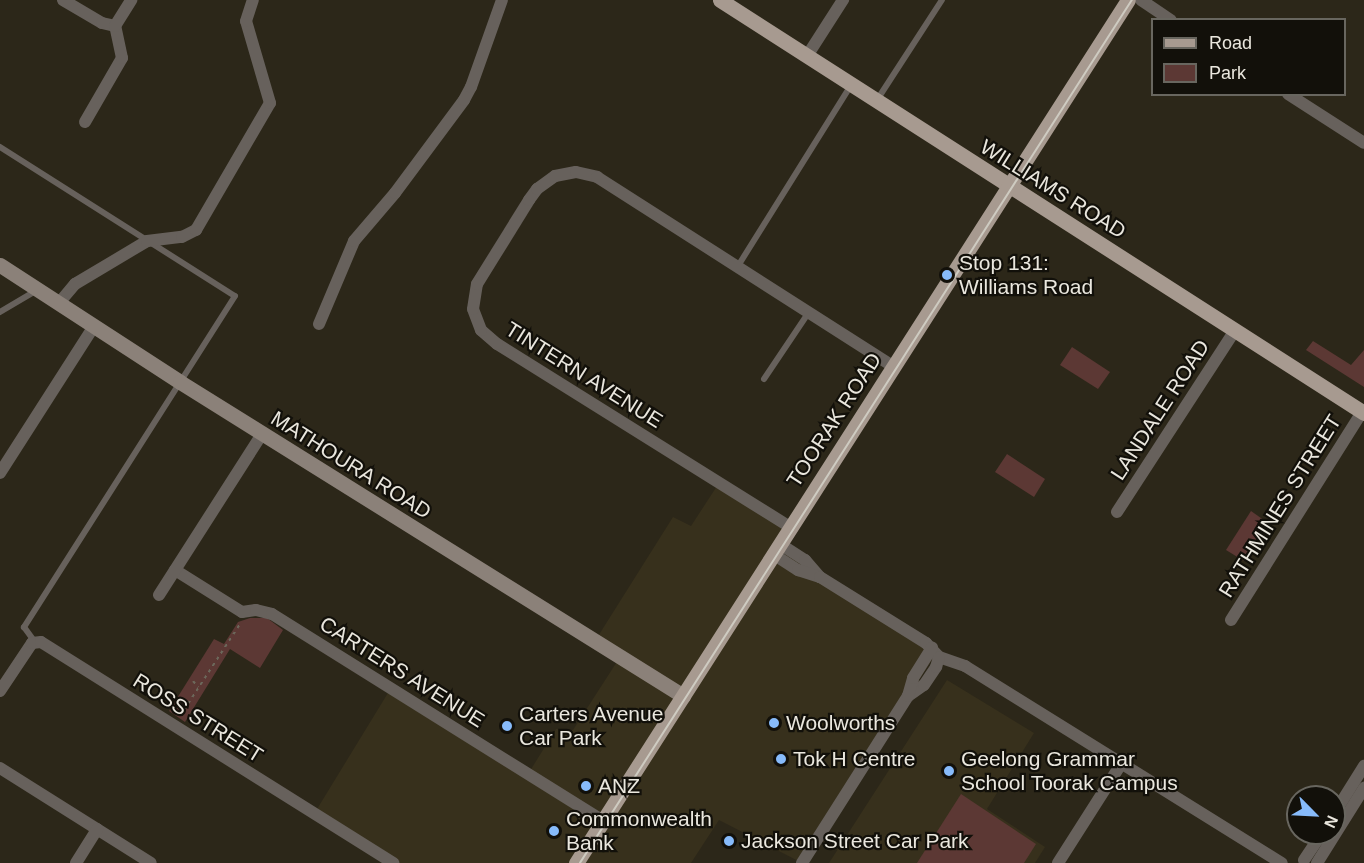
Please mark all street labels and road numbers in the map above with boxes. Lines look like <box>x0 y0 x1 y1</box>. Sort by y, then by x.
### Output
street label: WILLIAMS ROAD <box>976 134 1130 244</box>
street label: TINTERN AVENUE <box>500 316 668 434</box>
street label: LANDALE ROAD <box>1105 335 1215 485</box>
street label: TOORAK ROAD <box>781 348 887 492</box>
street label: MATHOURA ROAD <box>266 405 436 525</box>
street label: RATHMINES STREET <box>1213 410 1347 602</box>
street label: CARTERS AVENUE <box>315 611 489 733</box>
street label: ROSS STREET <box>128 668 268 768</box>

